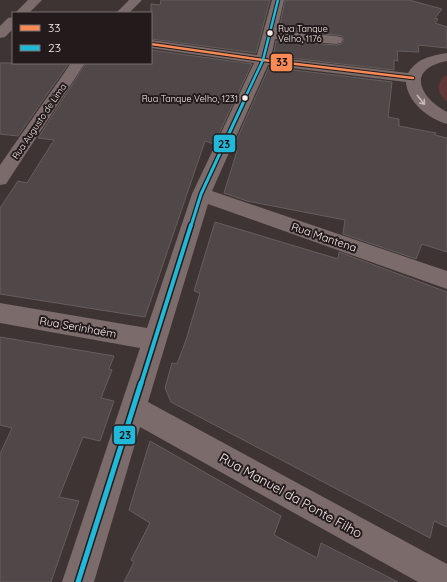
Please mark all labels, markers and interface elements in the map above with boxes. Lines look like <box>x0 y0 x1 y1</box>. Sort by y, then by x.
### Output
legend <box>12 12 152 64</box>
text: 33 <box>48 20 61 35</box>
place label: Rua Tanque Velho, 1176 <box>278 23 328 44</box>
marker: Rua Tanque Velho, 1176 <box>265 28 275 38</box>
text: 23 <box>48 40 61 55</box>
line badge: 33 <box>270 53 293 72</box>
text: 33 <box>276 55 288 69</box>
street label: Rua Augusto de Lima <box>10 81 68 161</box>
place label: Rua Tanque Velho, 1231 <box>142 93 238 104</box>
marker: Rua Tanque Velho, 1231 <box>240 93 250 103</box>
one-way arrow <box>417 94 425 105</box>
line badge: 23 <box>213 134 236 153</box>
text: 23 <box>218 137 230 151</box>
street label: Rua Mantena <box>289 219 359 255</box>
street label: Rua Serinhaém <box>39 313 117 341</box>
line badge: 23 <box>113 425 136 445</box>
text: 23 <box>119 428 131 442</box>
street label: Rua Manuel da Ponte Filho <box>217 449 365 541</box>

